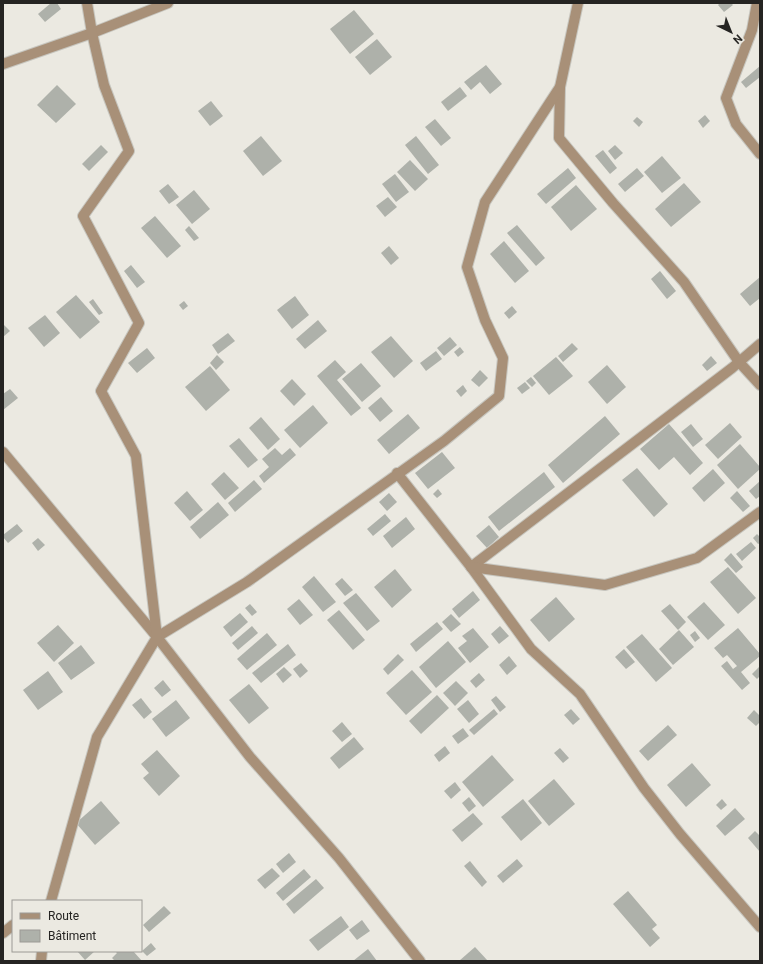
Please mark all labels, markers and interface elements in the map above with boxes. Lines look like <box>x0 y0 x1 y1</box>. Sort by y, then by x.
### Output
north arrow <box>711 12 751 52</box>
text: N <box>730 32 745 47</box>
legend <box>12 900 142 952</box>
text: Route <box>48 909 79 923</box>
text: Bâtiment <box>48 929 96 943</box>

